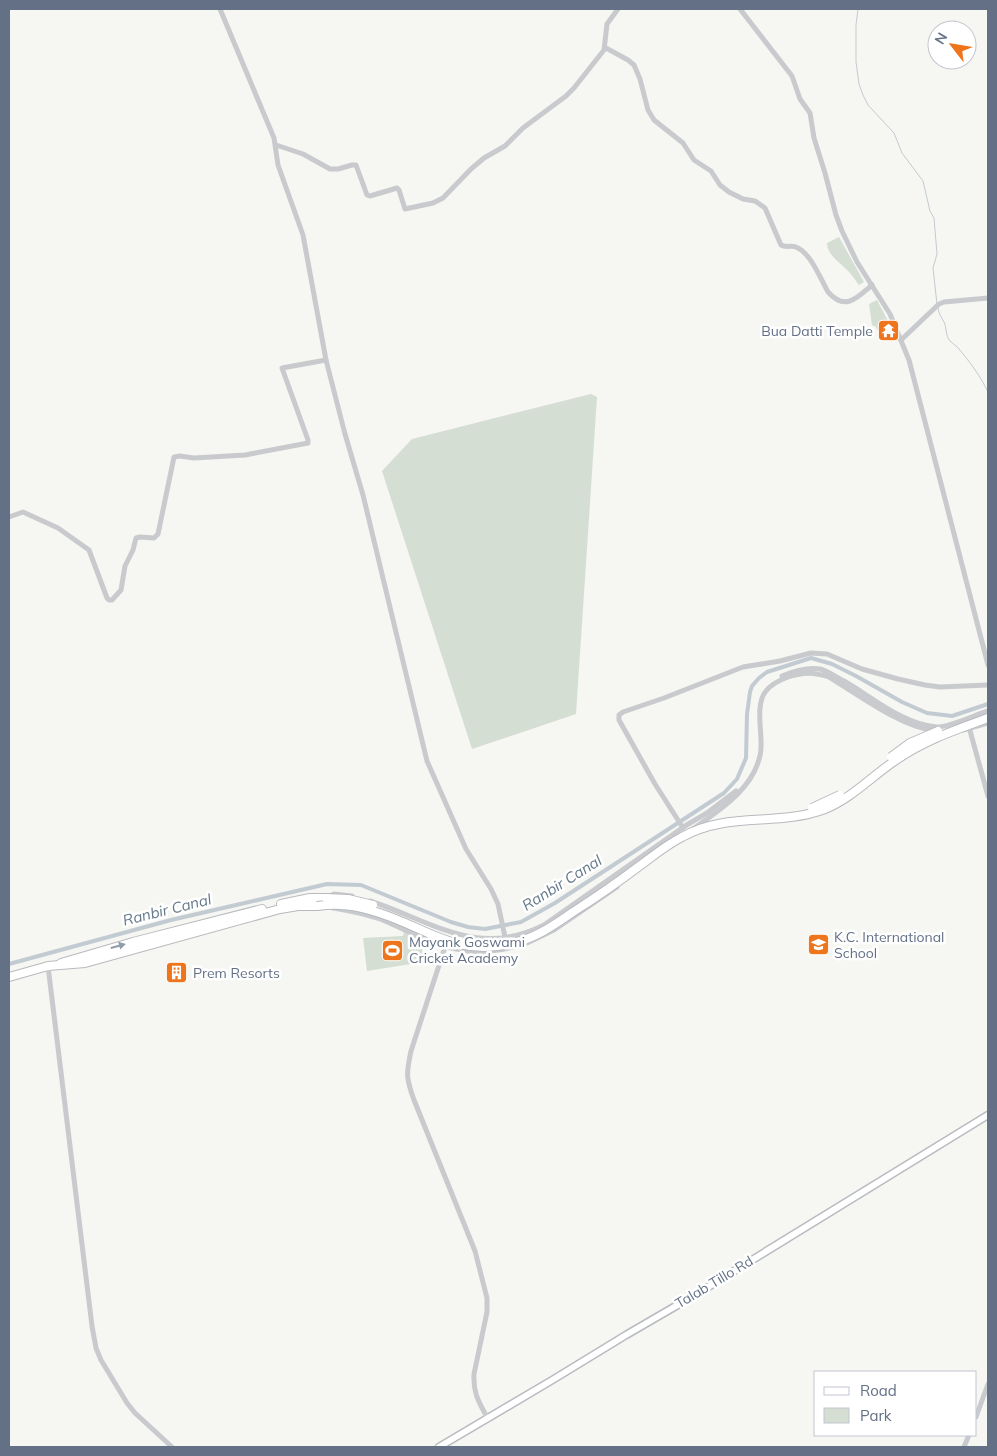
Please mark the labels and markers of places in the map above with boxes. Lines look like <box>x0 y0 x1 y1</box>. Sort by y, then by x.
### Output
temple icon: Bua Datti Temple <box>877 319 901 343</box>
place label: Bua Datti Temple <box>761 322 873 340</box>
place label: K.C. International School <box>834 928 944 962</box>
place label: Mayank Goswami Cricket Academy <box>409 933 525 967</box>
school or university icon: K.C. International School <box>806 933 830 957</box>
sports icon: Mayank Goswami Cricket Academy <box>381 938 405 962</box>
building icon: Prem Resorts <box>165 961 189 985</box>
place label: Prem Resorts <box>193 964 280 982</box>

